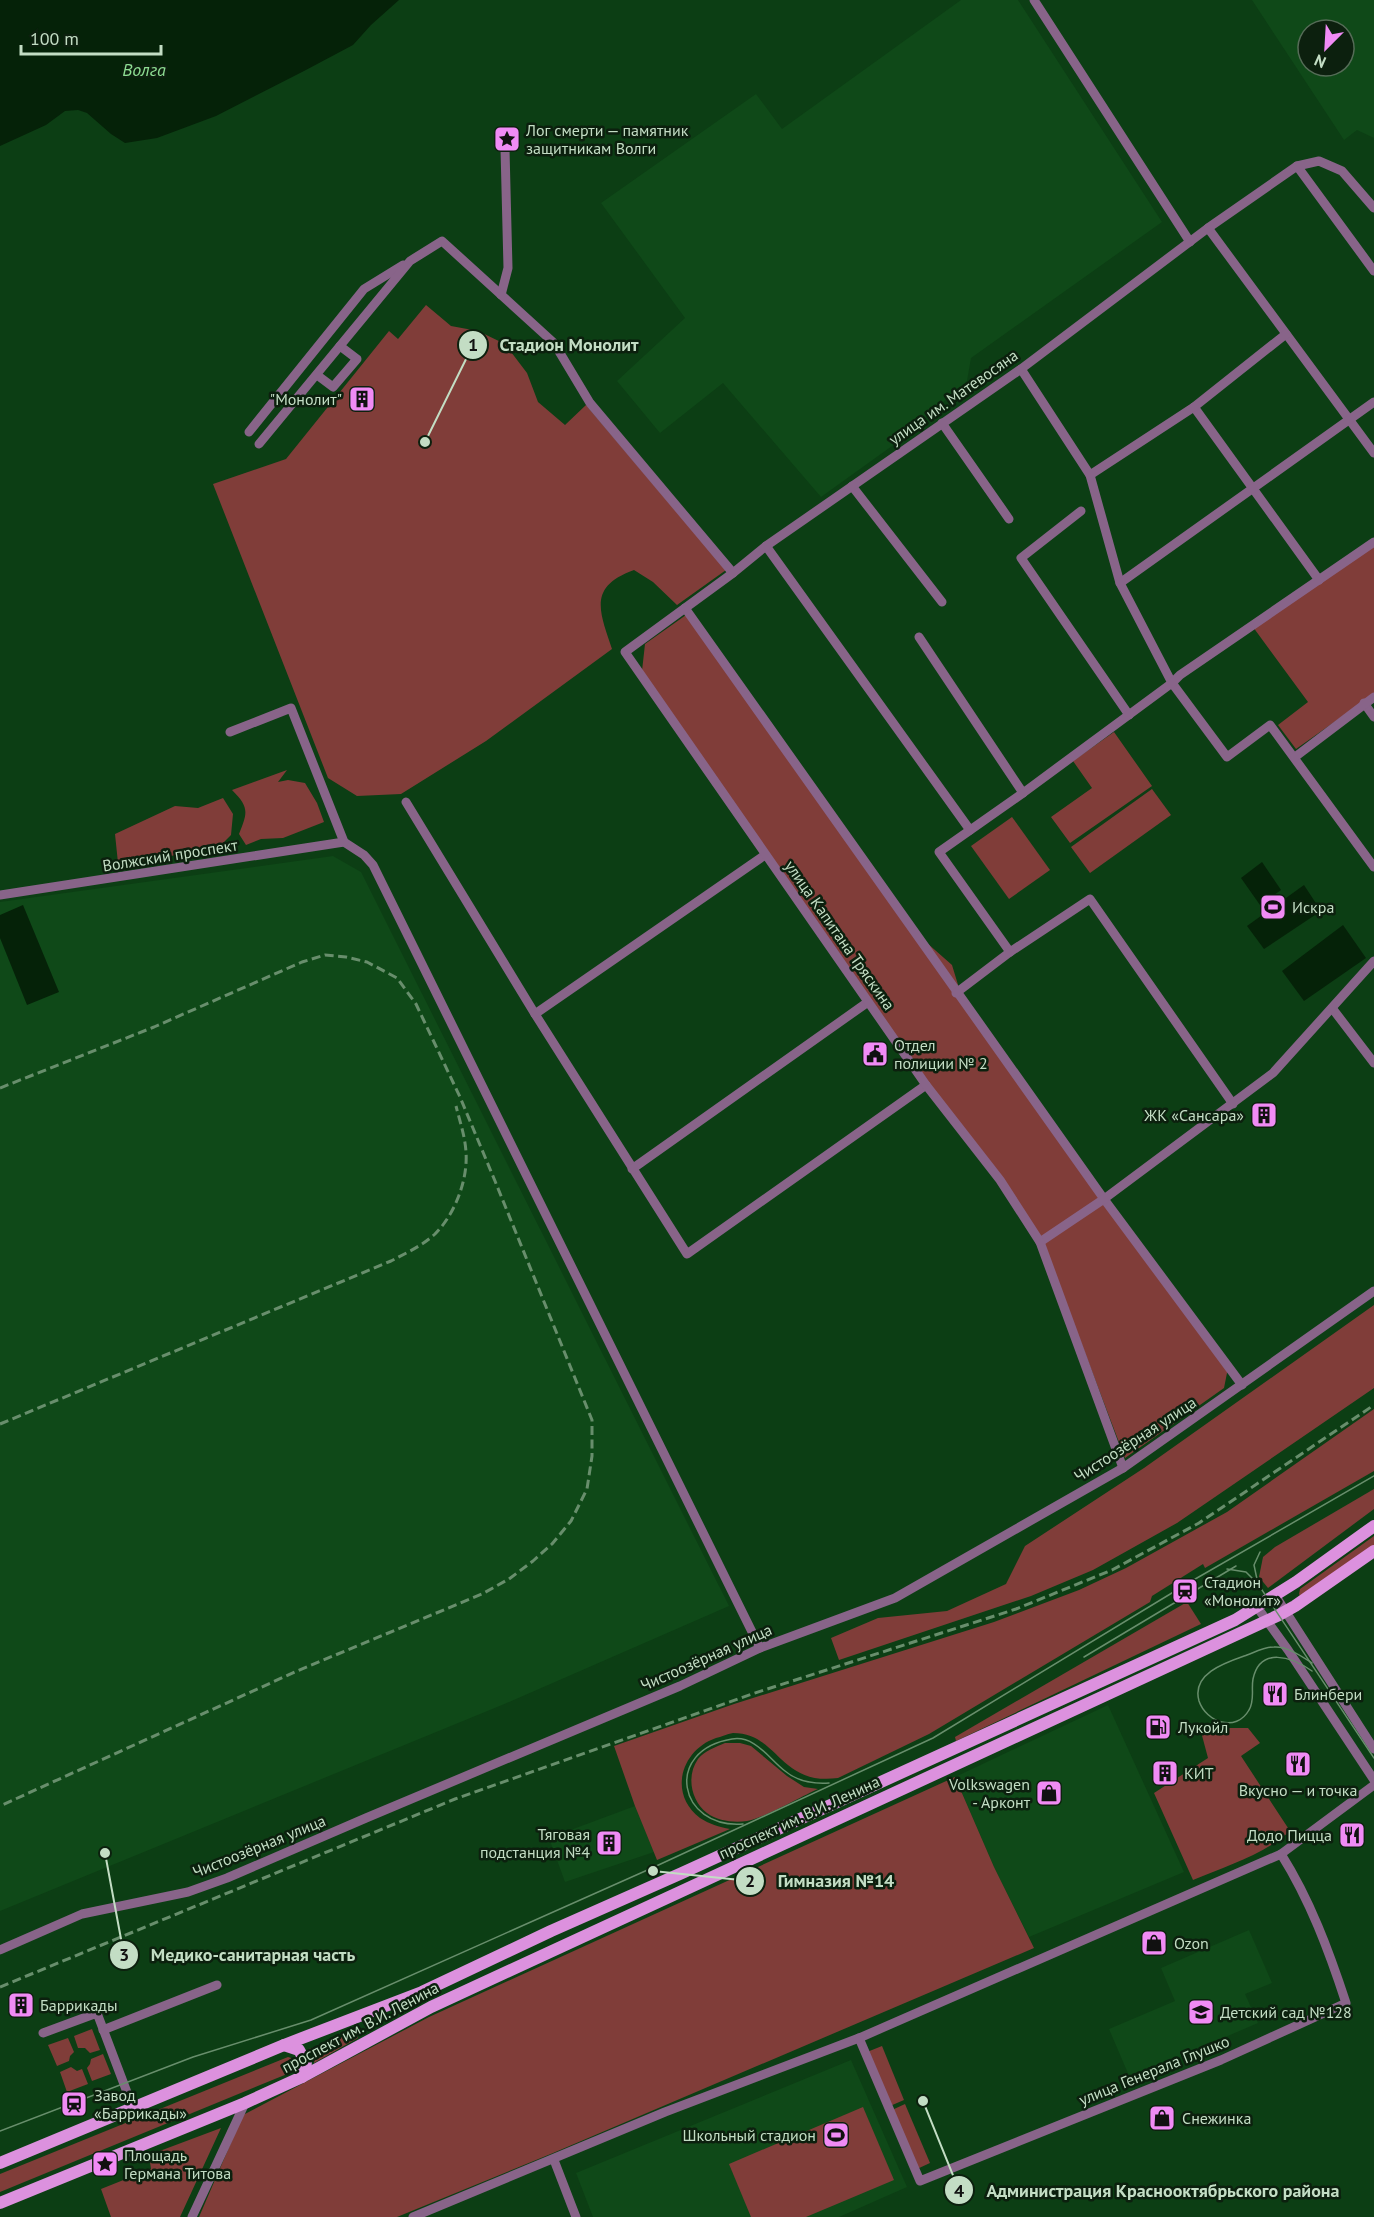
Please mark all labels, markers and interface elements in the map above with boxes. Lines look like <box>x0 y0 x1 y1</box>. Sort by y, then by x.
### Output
scale bar <box>21 18 160 56</box>
north arrow <box>1296 18 1356 78</box>
text: 100 m <box>30 27 79 50</box>
text: N <box>1311 50 1329 73</box>
water label: Волга <box>122 58 166 81</box>
place label: Лог смерти — памятник защитникам Волги <box>525 120 689 158</box>
place icon: Лог смерти — памятник защитникам Волги <box>492 124 522 154</box>
callout: Стадион Монолит <box>458 327 651 363</box>
text: 1 <box>468 333 478 356</box>
text: Стадион Монолит <box>499 333 639 356</box>
street label: улица им. Матевосяна <box>884 345 1022 449</box>
building icon: "Монолит" <box>347 384 377 414</box>
place label: "Монолит" <box>270 389 342 409</box>
street label: Волжский проспект <box>101 834 240 876</box>
street label: улица Капитана Тряскина <box>781 856 899 1014</box>
sports icon: Искра <box>1258 892 1288 922</box>
place label: Искра <box>1292 897 1334 917</box>
place label: Отдел полиции № 2 <box>894 1035 988 1073</box>
public building icon: Отдел полиции № 2 <box>860 1039 890 1069</box>
building icon: ЖК «Сансара» <box>1249 1100 1279 1130</box>
place label: ЖК «Сансара» <box>1143 1105 1244 1125</box>
street label: Чистоозёрная улица <box>1070 1392 1200 1486</box>
place label: Стадион «Монолит» <box>1204 1572 1281 1610</box>
station icon: Стадион «Монолит» <box>1170 1576 1200 1606</box>
street label: Чистоозёрная улица <box>637 1619 775 1695</box>
restaurant icon: Блинбери <box>1260 1679 1290 1709</box>
place label: Блинбери <box>1294 1684 1362 1704</box>
fuel station icon: Лукойл <box>1143 1712 1173 1742</box>
place label: Лукойл <box>1177 1717 1228 1737</box>
restaurant icon: Вкусно — и точка <box>1283 1749 1313 1779</box>
building icon: КИТ <box>1150 1758 1180 1788</box>
place label: КИТ <box>1184 1763 1214 1783</box>
street label: проспект им. В.И. Ленина <box>715 1771 883 1863</box>
place label: Volkswagen - Арконт <box>948 1774 1031 1812</box>
shop icon: Volkswagen - Арконт <box>1034 1778 1064 1808</box>
place label: Вкусно — и точка <box>1239 1780 1357 1800</box>
street label: Чистоозёрная улица <box>190 1810 328 1882</box>
restaurant icon: Додо Пицца <box>1337 1820 1367 1850</box>
place label: Тяговая подстанция №4 <box>480 1824 590 1862</box>
place label: Додо Пицца <box>1247 1825 1332 1845</box>
building icon: Тяговая подстанция №4 <box>594 1828 624 1858</box>
callout: Гимназия №14 <box>735 1863 906 1899</box>
text: 2 <box>745 1869 755 1892</box>
text: Гимназия №14 <box>778 1869 894 1892</box>
shop icon: Ozon <box>1139 1928 1169 1958</box>
place label: Ozon <box>1174 1933 1209 1953</box>
callout: Медико-санитарная часть <box>109 1937 367 1973</box>
text: 3 <box>119 1943 129 1966</box>
text: Медико-санитарная часть <box>151 1943 355 1966</box>
street label: проспект им. В.И. Ленина <box>278 1977 442 2077</box>
building icon: Баррикады <box>6 1990 36 2020</box>
place label: Баррикады <box>40 1995 118 2015</box>
school or university icon: Детский сад №128 <box>1186 1997 1216 2027</box>
place label: Детский сад №128 <box>1220 2002 1352 2022</box>
street label: улица Генерала Глушко <box>1076 2031 1232 2109</box>
place label: Завод «Баррикады» <box>94 2085 187 2123</box>
station icon: Завод «Баррикады» <box>59 2089 89 2119</box>
shop icon: Снежинка <box>1147 2103 1177 2133</box>
place label: Снежинка <box>1182 2108 1251 2128</box>
sports icon: Школьный стадион <box>821 2120 851 2150</box>
place label: Школьный стадион <box>682 2125 816 2145</box>
place label: Площадь Германа Титова <box>124 2145 231 2183</box>
place icon: Площадь Германа Титова <box>90 2149 120 2179</box>
callout: Администрация Краснооктябрьского района <box>944 2172 1351 2208</box>
text: 4 <box>954 2179 964 2202</box>
text: Администрация Краснооктябрьского района <box>987 2179 1340 2202</box>

